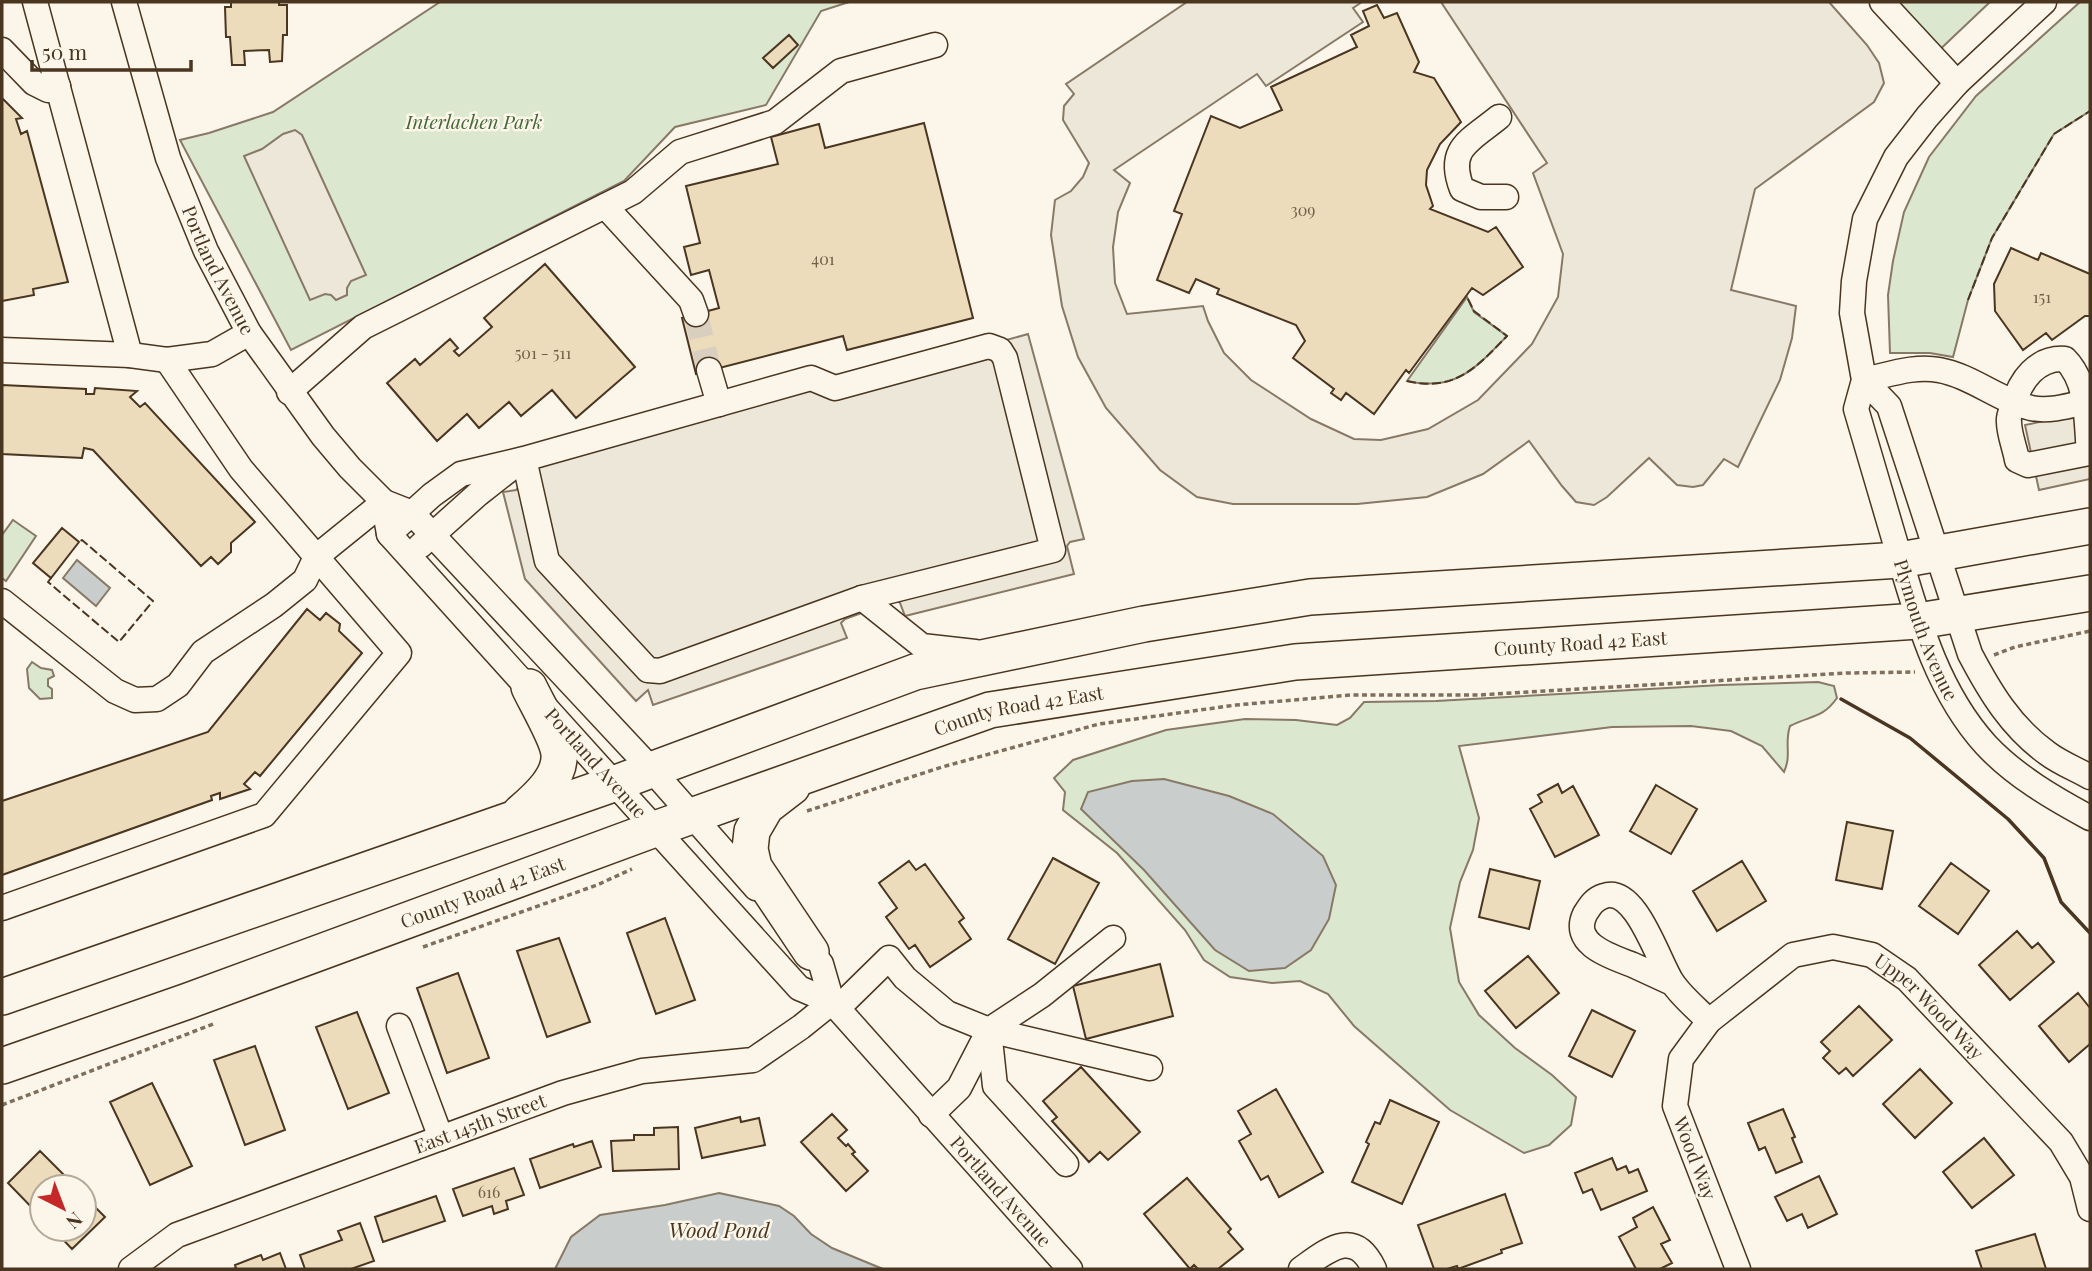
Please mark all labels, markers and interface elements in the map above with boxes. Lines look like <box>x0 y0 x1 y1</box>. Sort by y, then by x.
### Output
scale bar <box>32 28 191 72</box>
text: 50 m <box>42 37 88 65</box>
park label: Interlachen Park <box>405 108 542 134</box>
house number: 309 <box>1291 199 1315 220</box>
street label: Portland Avenue <box>177 201 261 339</box>
house number: 401 <box>811 248 835 269</box>
house number: 151 <box>2033 286 2051 307</box>
house number: 501 - 511 <box>515 342 571 363</box>
street label: Plymouth Avenue <box>1889 556 1965 705</box>
street label: County Road 42 East <box>1493 624 1668 661</box>
street label: County Road 42 East <box>930 678 1105 741</box>
street label: Portland Avenue <box>540 702 653 823</box>
street label: County Road 42 East <box>396 849 568 934</box>
street label: Upper Wood Way <box>1870 947 1991 1065</box>
street label: East 145th Street <box>410 1086 549 1159</box>
street label: Wood Way <box>1668 1111 1724 1203</box>
street label: Portland Avenue <box>945 1130 1058 1252</box>
north arrow <box>28 1173 98 1243</box>
house number: 616 <box>478 1181 500 1202</box>
text: N <box>61 1207 89 1236</box>
water label: Wood Pond <box>668 1215 770 1243</box>

